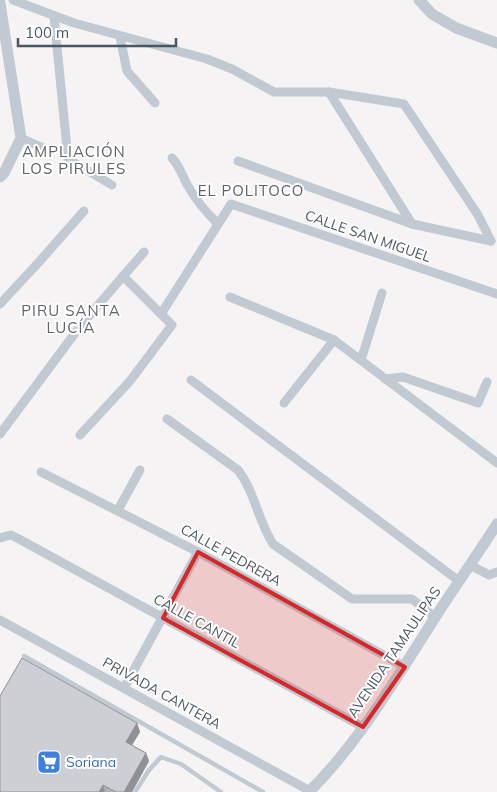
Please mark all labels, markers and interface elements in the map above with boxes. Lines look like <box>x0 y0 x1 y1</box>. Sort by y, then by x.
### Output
scale bar <box>18 15 175 47</box>
text: 100 m <box>25 23 69 42</box>
district label: AMPLIACIÓN LOS PIRULES <box>22 142 126 178</box>
district label: EL POLITOCO <box>198 181 304 200</box>
street label: CALLE SAN MIGUEL <box>303 206 434 266</box>
district label: PIRU SANTA LUCÍA <box>21 301 121 337</box>
street label: CALLE PEDRERA <box>178 520 285 590</box>
street label: AVENIDA TAMAULIPAS <box>343 583 445 721</box>
street label: CALLE CANTIL <box>150 590 244 652</box>
street label: PRIVADA CANTERA <box>100 653 225 733</box>
supermarket icon: Soriana <box>36 749 62 775</box>
place label: Soriana <box>66 753 116 771</box>

